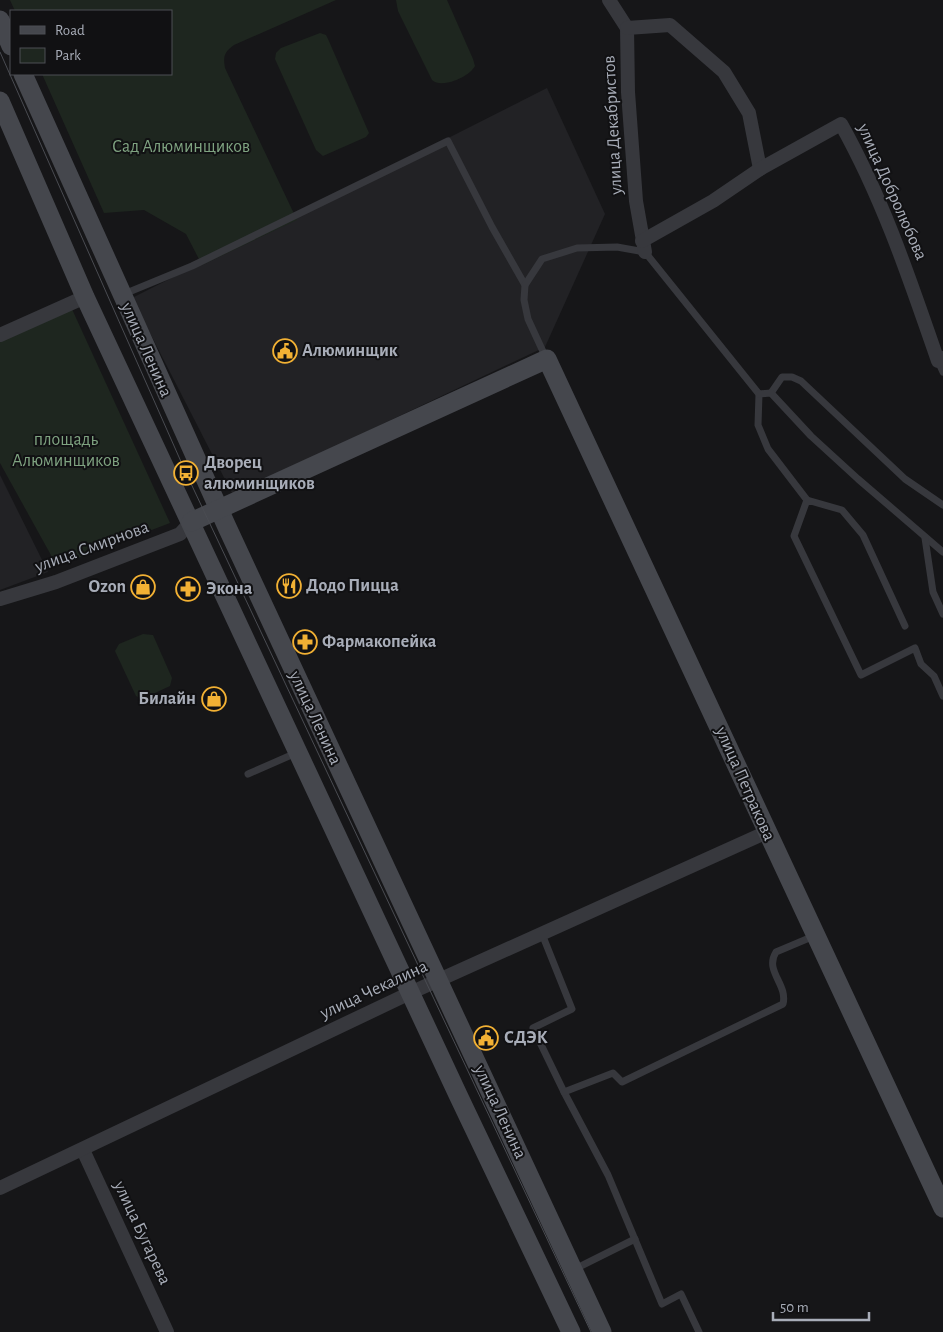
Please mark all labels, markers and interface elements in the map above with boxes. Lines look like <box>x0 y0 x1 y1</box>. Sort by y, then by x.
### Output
legend <box>10 10 172 75</box>
text: Road <box>55 23 85 38</box>
text: Park <box>55 48 81 63</box>
street label: улица Декабристов <box>599 55 626 196</box>
street label: улица Добролюбова <box>853 120 931 263</box>
park label: Сад Алюминщиков <box>112 138 250 156</box>
street label: улица Ленина <box>117 299 175 400</box>
public building icon: Алюминщик <box>272 338 298 364</box>
place label: Алюминщик <box>302 342 398 360</box>
park label: площадь Алюминщиков <box>12 431 120 470</box>
place label: Дворец алюминщиков <box>204 454 315 493</box>
bus stop icon: Дворец алюминщиков <box>173 460 199 486</box>
street label: улица Смирнова <box>32 518 151 576</box>
restaurant icon: Додо Пицца <box>276 573 302 599</box>
shop icon: Ozon <box>130 574 156 600</box>
pharmacy icon: Экона <box>175 576 201 602</box>
place label: Додо Пицца <box>306 577 399 595</box>
place label: Ozon <box>89 578 126 596</box>
place label: Экона <box>206 580 253 598</box>
pharmacy icon: Фармакопейка <box>292 629 318 655</box>
place label: Фармакопейка <box>322 633 437 651</box>
street label: улица Ленина <box>285 667 345 768</box>
shop icon: Билайн <box>201 686 227 712</box>
place label: Билайн <box>138 690 196 708</box>
street label: улица Петракова <box>711 724 778 844</box>
street label: улица Чекалина <box>317 957 430 1023</box>
public building icon: СДЭК <box>473 1025 499 1051</box>
place label: СДЭК <box>504 1029 548 1047</box>
street label: улица Ленина <box>470 1061 530 1162</box>
street label: улица Бугарева <box>110 1177 174 1288</box>
scale bar <box>773 1290 869 1322</box>
text: 50 m <box>780 1300 809 1315</box>

